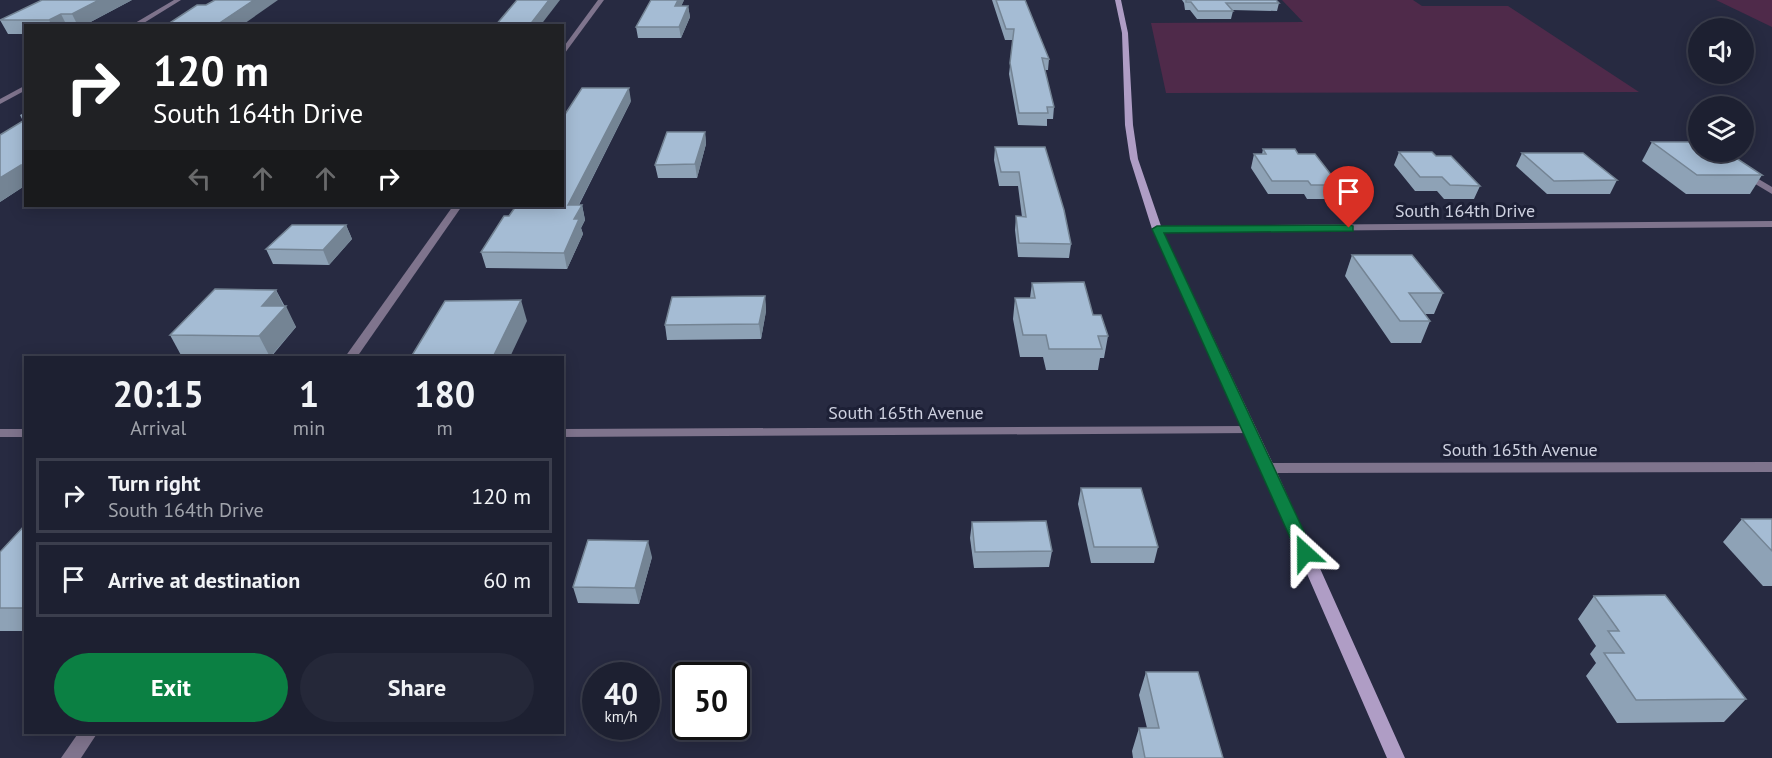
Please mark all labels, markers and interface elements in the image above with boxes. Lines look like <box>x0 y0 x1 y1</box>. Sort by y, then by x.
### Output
map controls <box>1688 18 1754 162</box>
button: sound <box>1688 18 1754 84</box>
text: 120 m <box>153 43 269 98</box>
icon: right <box>54 48 132 126</box>
text: South 164th Drive <box>153 96 363 130</box>
button: layers <box>1688 96 1754 162</box>
icon: left <box>183 162 216 195</box>
icon: ahead <box>246 162 279 195</box>
icon: ahead <box>309 162 342 195</box>
icon: right <box>372 162 405 195</box>
pin <box>1323 166 1374 228</box>
icon: arrive <box>1332 175 1365 208</box>
street label: South 164th Drive <box>1395 199 1535 222</box>
text: 20:15 <box>113 370 204 417</box>
text: 1 <box>299 370 319 417</box>
text: 180 <box>414 370 475 417</box>
street label: South 165th Avenue <box>828 401 984 424</box>
text: Arrival <box>130 415 186 441</box>
text: min <box>293 415 325 441</box>
text: m <box>437 415 453 441</box>
street label: South 165th Avenue <box>1442 438 1598 461</box>
text: Turn right <box>108 469 200 497</box>
icon: right <box>57 479 90 512</box>
text: 120 m <box>471 482 531 510</box>
text: South 164th Drive <box>108 497 264 523</box>
position arrow <box>1273 521 1337 585</box>
icon: arrive <box>57 563 90 596</box>
text: Arrive at destination <box>108 566 300 594</box>
text: 60 m <box>483 566 531 594</box>
button: Exit <box>54 653 288 722</box>
button: Share <box>300 653 534 722</box>
speed limit sign: 50 <box>672 662 750 740</box>
text: 40 <box>604 674 638 713</box>
text: km/h <box>605 707 637 726</box>

